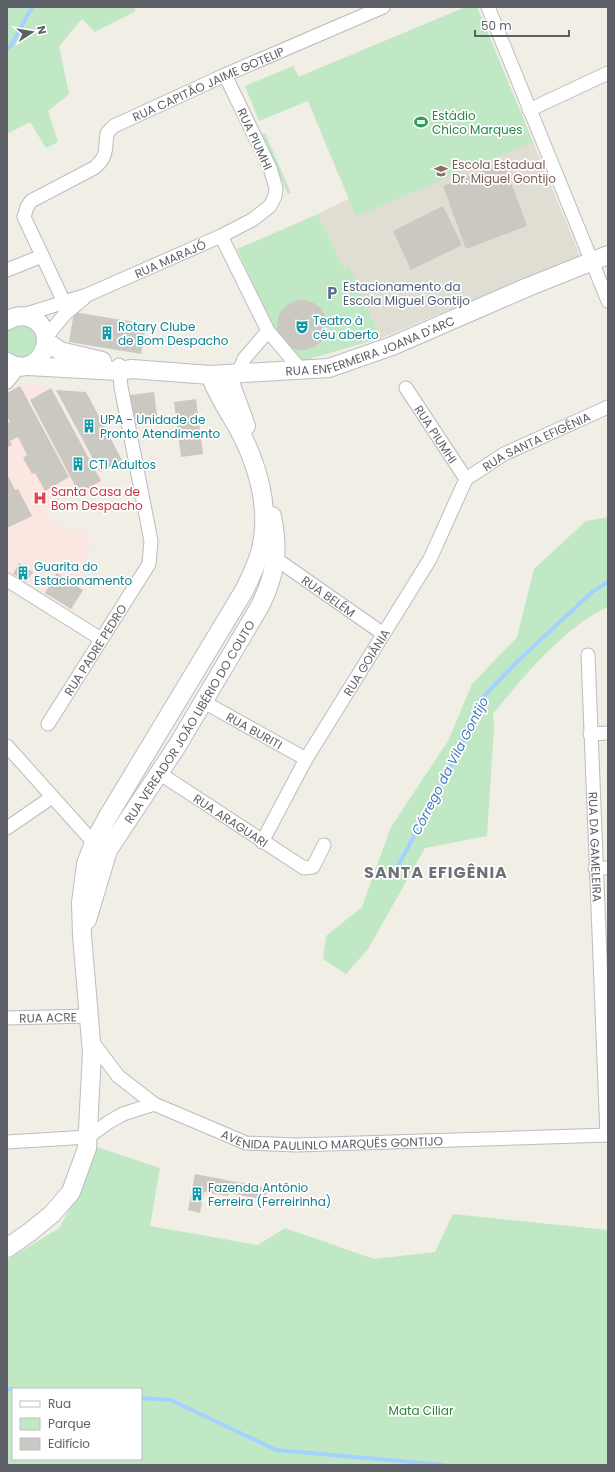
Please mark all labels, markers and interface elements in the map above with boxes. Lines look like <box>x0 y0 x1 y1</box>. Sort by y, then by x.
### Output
north arrow <box>12 12 52 52</box>
scale bar <box>475 12 569 38</box>
text: 50 m <box>481 17 512 34</box>
text: N <box>33 24 50 36</box>
street label: RUA CAPITÃO JAIME GOTELIP <box>129 42 287 125</box>
street label: RUA PIUMHI <box>233 105 277 173</box>
place label: Estádio Chico Marques <box>432 107 522 138</box>
sports icon: Estádio Chico Marques <box>413 114 429 130</box>
place label: Escola Estadual Dr. Miguel Gontijo <box>452 156 556 187</box>
school or university icon: Escola Estadual Dr. Miguel Gontijo <box>433 163 449 179</box>
street label: RUA MARAJÓ <box>132 235 208 282</box>
place label: Estacionamento da Escola Miguel Gontijo <box>343 278 470 309</box>
parking icon: Estacionamento da Escola Miguel Gontijo <box>324 285 340 301</box>
street label: RUA ENFERMEIRA JOANA D'ARC <box>285 311 457 379</box>
place label: Teatro à céu aberto <box>313 312 379 343</box>
place label: Rotary Clube de Bom Despacho <box>118 318 229 349</box>
theatre icon: Teatro à céu aberto <box>294 319 310 335</box>
building icon: Rotary Clube de Bom Despacho <box>99 325 115 341</box>
street label: RUA PIUMHI <box>411 402 462 466</box>
street label: RUA SANTA EFIGÊNIA <box>479 408 593 475</box>
place label: UPA - Unidade de Pronto Atendimento <box>100 411 221 442</box>
building icon: UPA - Unidade de Pronto Atendimento <box>81 418 97 434</box>
building icon: CTI Adultos <box>70 456 86 472</box>
place label: CTI Adultos <box>89 456 156 473</box>
place label: Santa Casa de Bom Despacho <box>51 483 143 514</box>
hospital icon: Santa Casa de Bom Despacho <box>32 490 48 506</box>
place label: Guarita do Estacionamento <box>34 558 132 589</box>
building icon: Guarita do Estacionamento <box>15 565 31 581</box>
street label: RUA BELÉM <box>299 571 359 621</box>
street label: RUA PADRE PEDRO <box>60 601 130 699</box>
street label: RUA VEREADOR JOÃO LIBÉRIO DO COUTO <box>120 617 258 826</box>
street label: RUA GOIÂNIA <box>339 625 393 699</box>
water label: Córrego da Vila Gontijo <box>407 694 493 838</box>
street label: RUA BURITI <box>223 708 286 753</box>
street label: RUA ARAGUARI <box>190 789 272 851</box>
street label: RUA DA GAMELEIRA <box>585 791 606 902</box>
district label: SANTA EFIGÊNIA <box>364 861 508 884</box>
street label: RUA ACRE <box>19 1008 77 1026</box>
street label: AVENIDA PAULINLO MARQUÊS GONTIJO <box>219 1125 443 1154</box>
place label: Fazenda Antônio Ferreira (Ferreirinha) <box>208 1179 331 1210</box>
building icon: Fazenda Antônio Ferreira (Ferreirinha) <box>189 1186 205 1202</box>
legend <box>12 1388 142 1460</box>
text: Rua <box>48 1395 71 1412</box>
park label: Mata Ciliar <box>389 1402 454 1419</box>
text: Parque <box>48 1415 91 1432</box>
text: Edifício <box>48 1435 90 1452</box>

